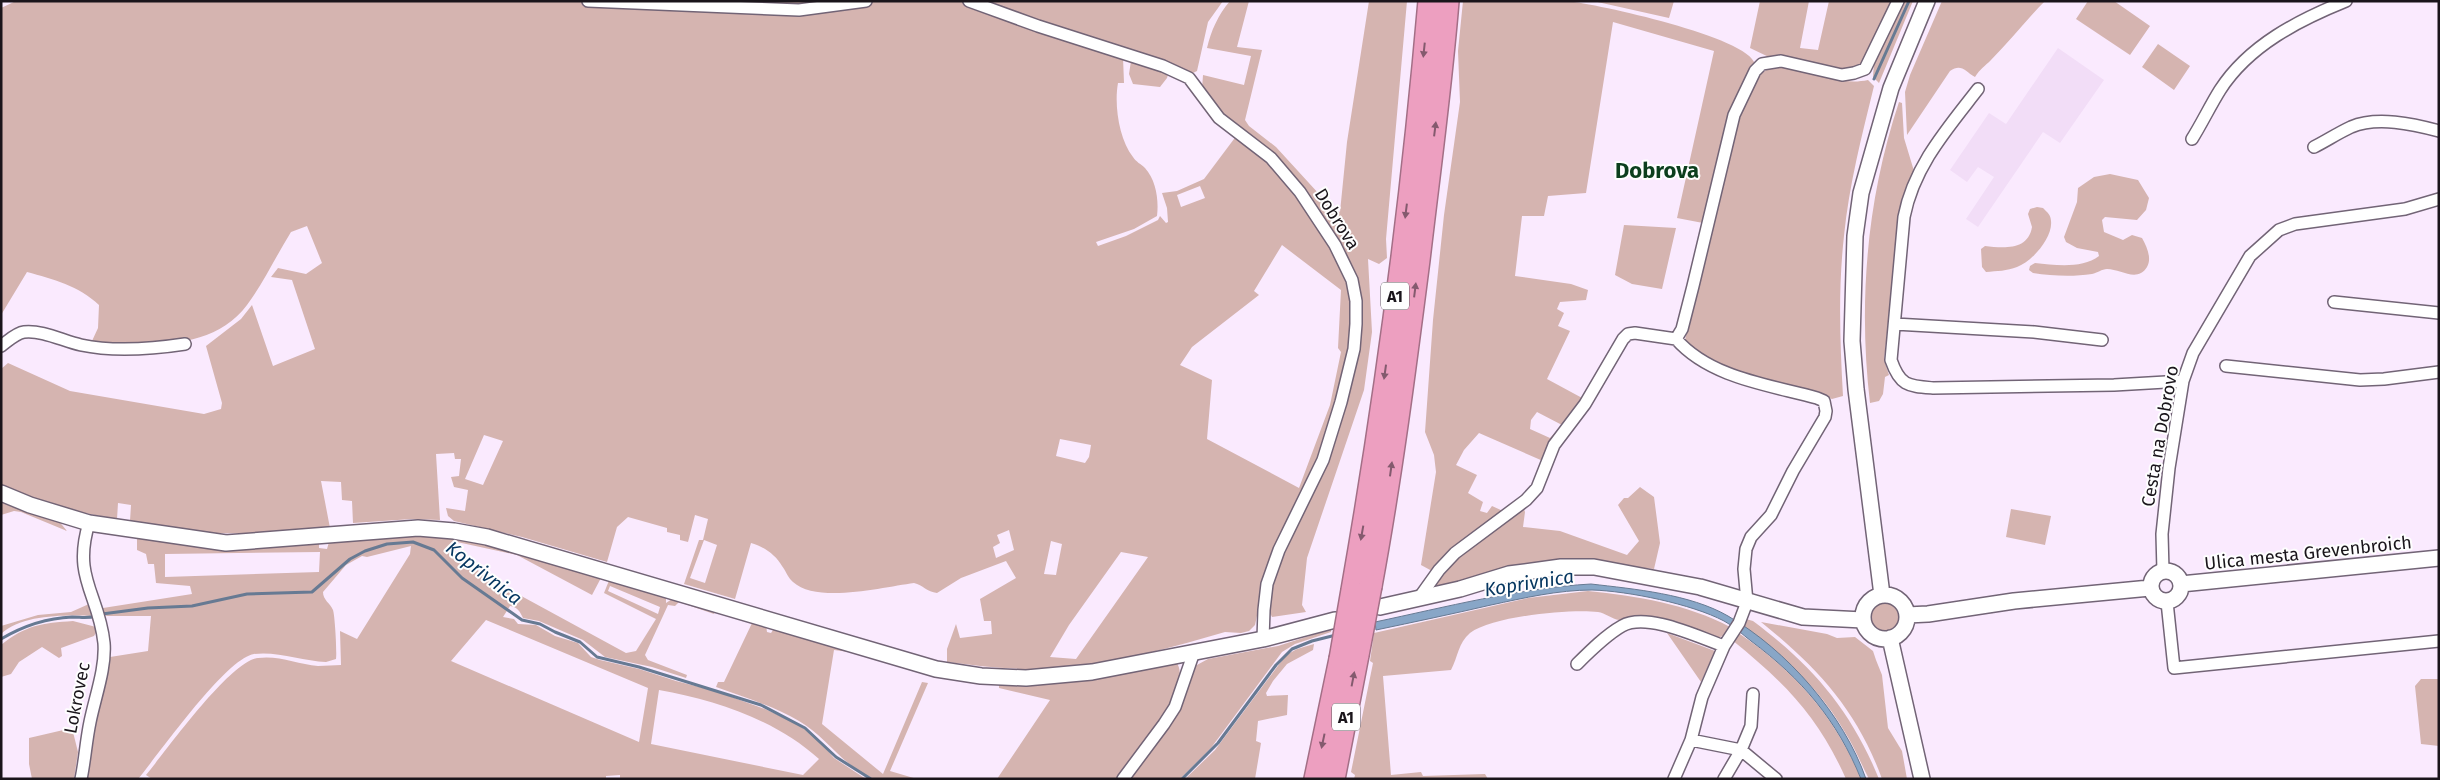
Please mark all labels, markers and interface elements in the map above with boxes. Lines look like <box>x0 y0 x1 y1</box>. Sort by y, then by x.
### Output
one-way arrow <box>1420 42 1428 58</box>
one-way arrow <box>1431 121 1439 137</box>
district label: Dobrova <box>1615 157 1699 184</box>
street label: Dobrova <box>1310 184 1364 254</box>
one-way arrow <box>1402 204 1410 220</box>
road number: A1 <box>1381 282 1409 310</box>
one-way arrow <box>1411 282 1419 298</box>
street label: Cesta na Dobrovo <box>2137 364 2183 508</box>
one-way arrow <box>1381 365 1389 381</box>
one-way arrow <box>1387 460 1395 476</box>
one-way arrow <box>1357 526 1365 542</box>
street label: Ulica mesta Grevenbroich <box>2203 531 2413 575</box>
water label: Koprivnica <box>441 536 527 610</box>
water label: Koprivnica <box>1483 565 1575 601</box>
street label: Lokrovec <box>59 660 95 736</box>
one-way arrow <box>1350 671 1358 687</box>
road number: A1 <box>1332 704 1360 730</box>
one-way arrow <box>1319 733 1327 748</box>

